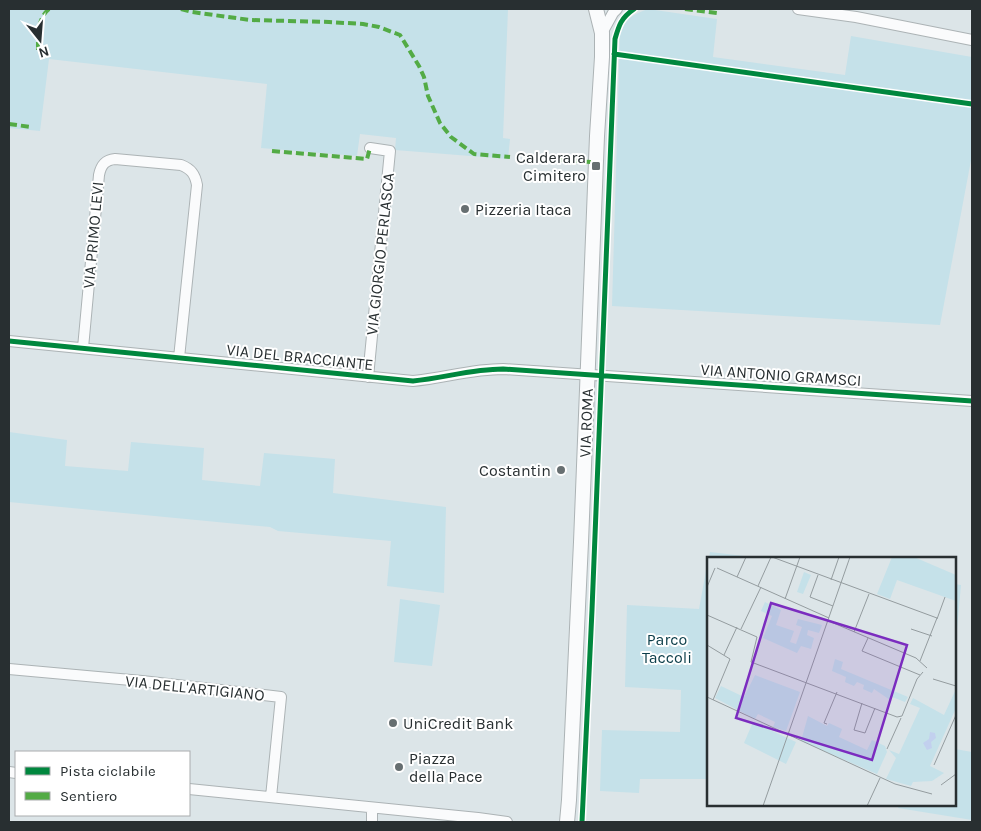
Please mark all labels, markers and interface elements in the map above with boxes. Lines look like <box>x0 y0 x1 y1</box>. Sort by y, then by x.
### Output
north arrow <box>15 15 65 65</box>
text: N <box>36 42 51 62</box>
place label: Calderara Cimitero <box>516 148 586 185</box>
marker: Calderara Cimitero <box>590 160 602 172</box>
street label: VIA GIORGIO PERLASCA <box>362 172 398 336</box>
street label: VIA PRIMO LEVI <box>79 181 107 289</box>
place label: Pizzeria Itaca <box>475 200 572 219</box>
marker: Pizzeria Itaca <box>459 203 471 215</box>
street label: VIA DEL BRACCIANTE <box>226 340 374 374</box>
street label: VIA ANTONIO GRAMSCI <box>700 360 862 390</box>
street label: VIA ROMA <box>575 388 597 458</box>
place label: Costantin <box>479 461 551 480</box>
marker: Costantin <box>555 464 567 476</box>
inset map <box>707 557 956 806</box>
park label: Parco Taccoli <box>642 630 692 667</box>
street label: VIA DELL'ARTIGIANO <box>124 671 266 705</box>
place label: UniCredit Bank <box>403 714 513 733</box>
marker: UniCredit Bank <box>387 717 399 729</box>
place label: Piazza della Pace <box>409 749 482 786</box>
legend <box>15 751 190 816</box>
marker: Piazza della Pace <box>393 761 405 773</box>
text: Pista ciclabile <box>60 762 156 780</box>
text: Sentiero <box>60 787 117 805</box>

